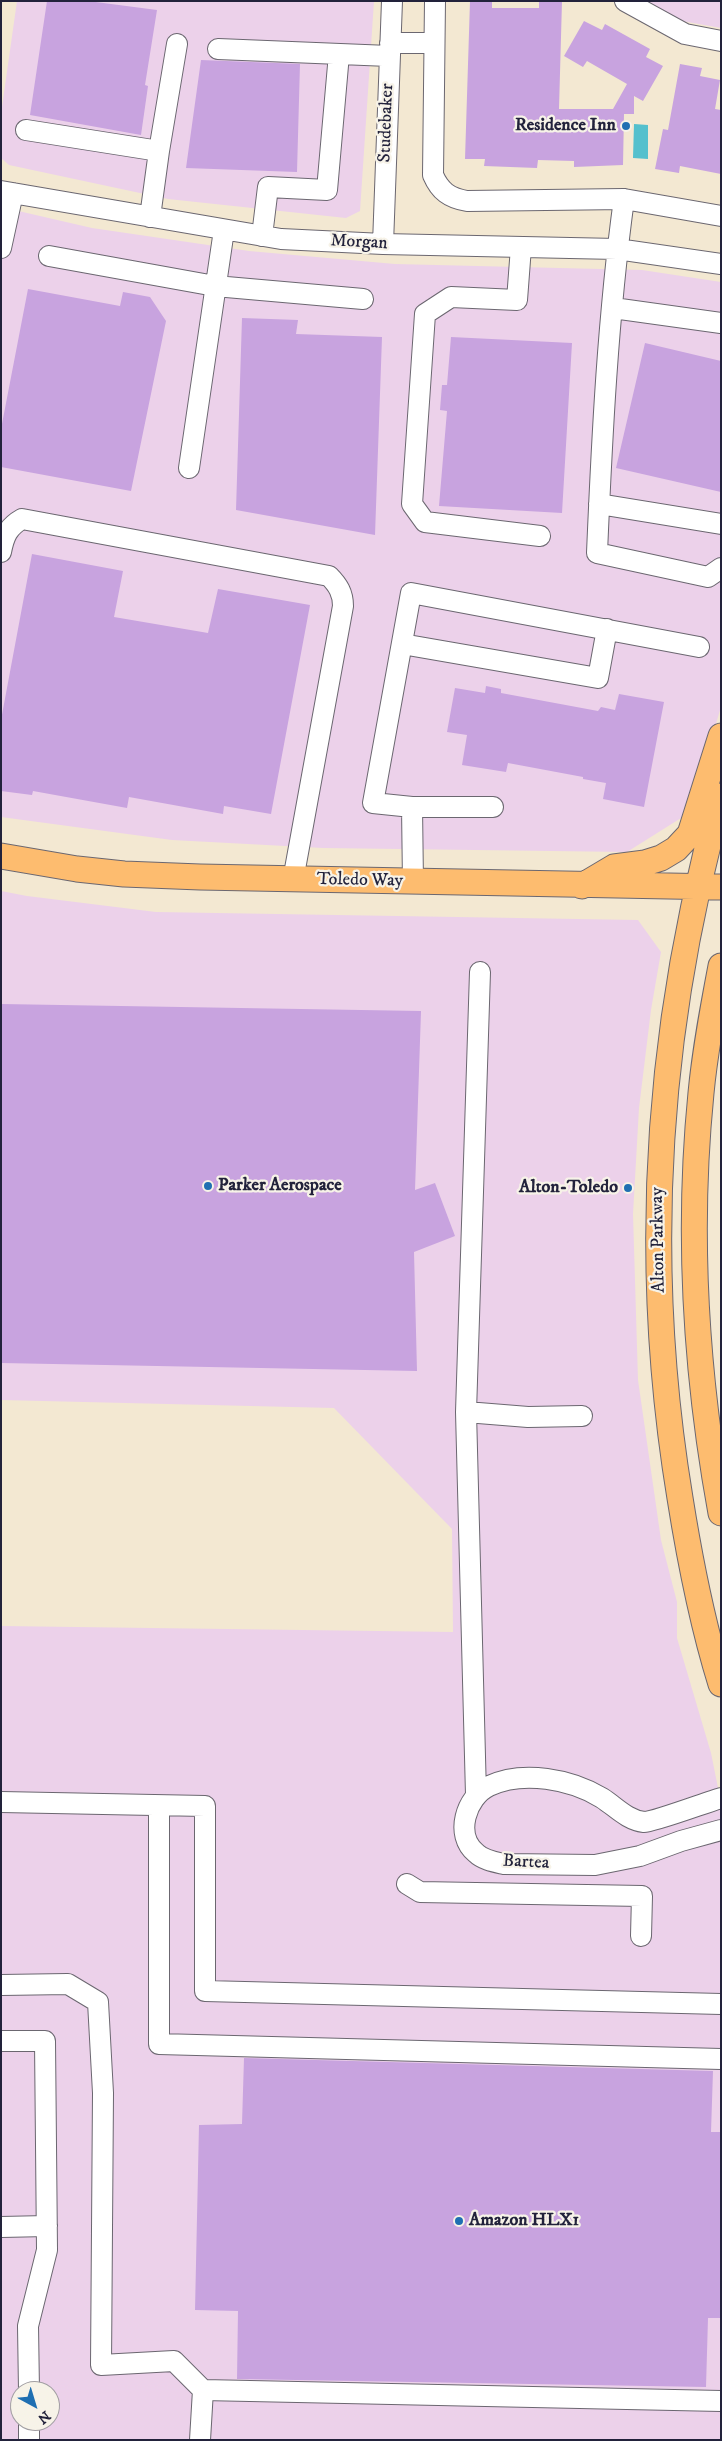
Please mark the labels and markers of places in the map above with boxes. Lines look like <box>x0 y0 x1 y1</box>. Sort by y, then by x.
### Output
place label: Residence Inn <box>515 115 616 137</box>
marker: Residence Inn <box>620 120 632 132</box>
place label: Parker Aerospace <box>218 1175 342 1197</box>
place label: Alton-Toledo <box>519 1177 618 1199</box>
marker: Parker Aerospace <box>202 1180 214 1192</box>
marker: Alton-Toledo <box>622 1182 634 1194</box>
place label: Amazon HLX1 <box>469 2210 579 2232</box>
marker: Amazon HLX1 <box>453 2215 465 2227</box>

